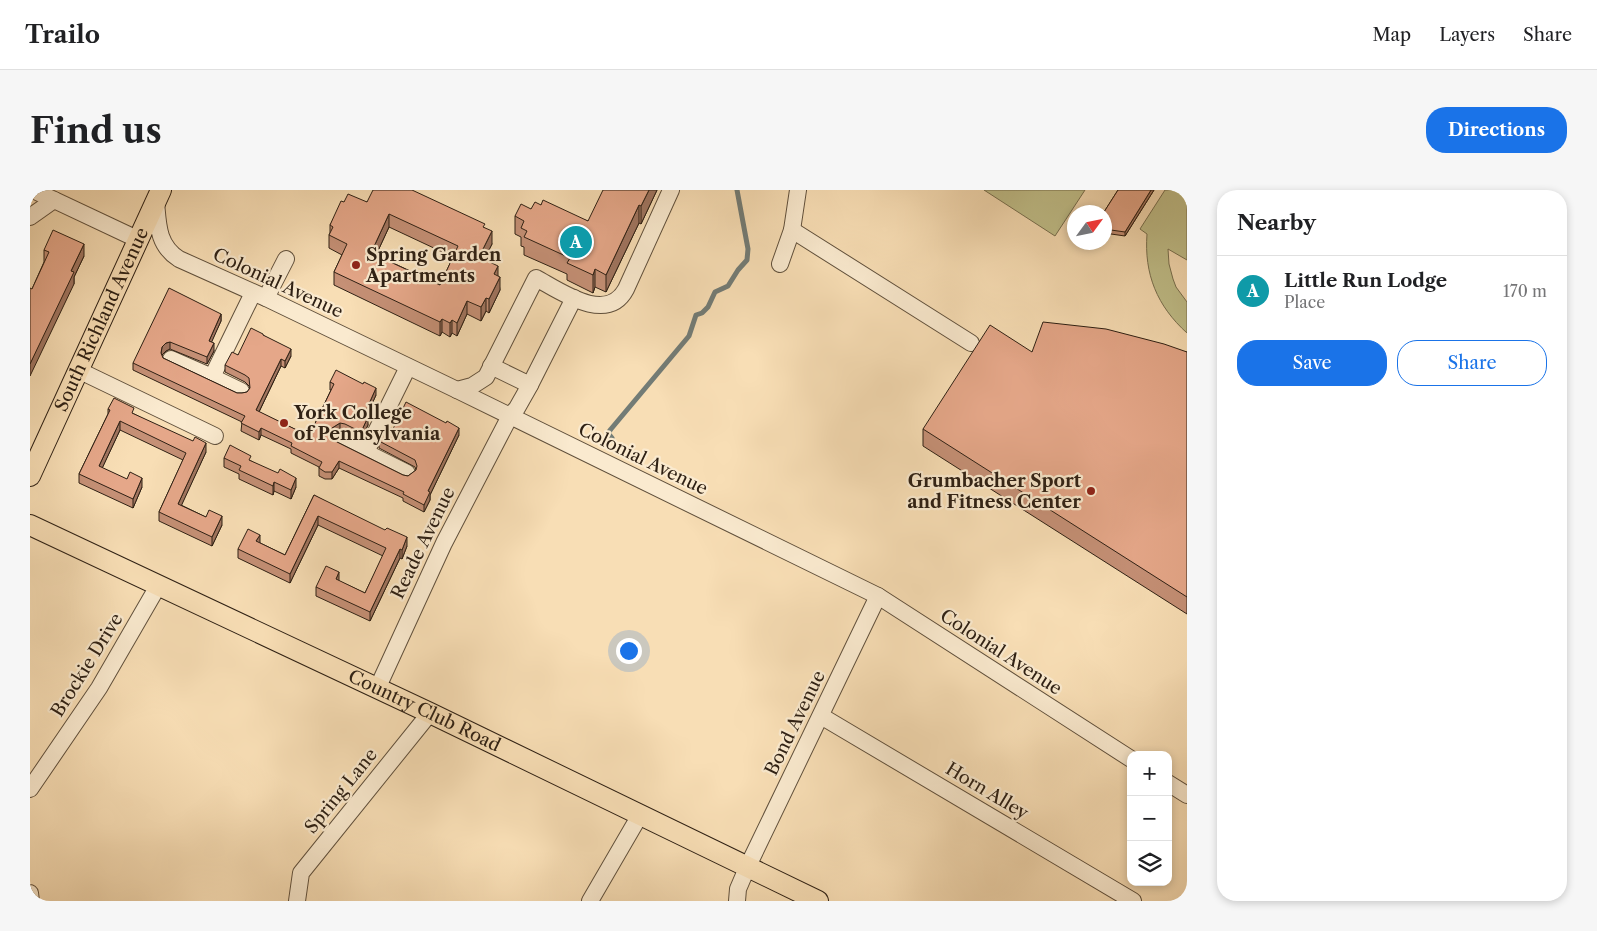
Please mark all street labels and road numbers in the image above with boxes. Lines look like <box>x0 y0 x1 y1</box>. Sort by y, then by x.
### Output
street label: South Richland Avenue <box>50 224 153 415</box>
street label: Colonial Avenue <box>209 243 347 323</box>
street label: Colonial Avenue <box>575 418 711 500</box>
street label: Reade Avenue <box>386 483 460 603</box>
street label: Colonial Avenue <box>936 604 1066 700</box>
street label: Brockie Drive <box>46 609 128 721</box>
street label: Country Club Road <box>345 665 504 757</box>
street label: Bond Avenue <box>760 667 830 779</box>
street label: Spring Lane <box>300 744 382 838</box>
street label: Horn Alley <box>942 758 1033 825</box>

